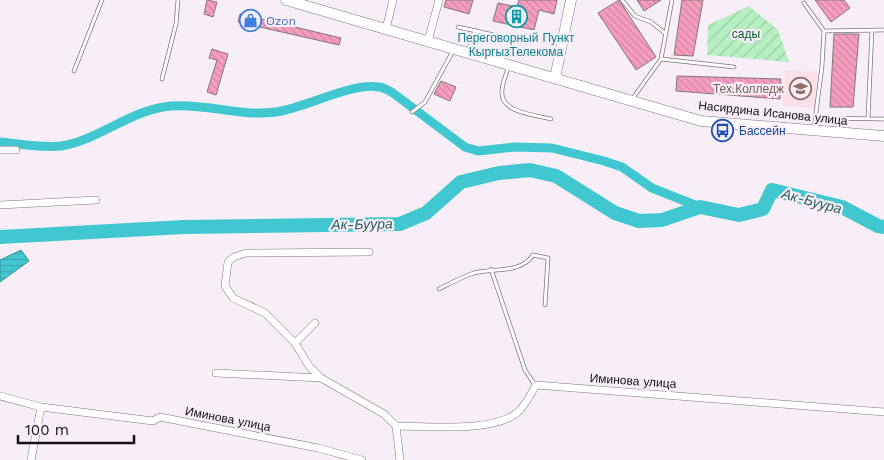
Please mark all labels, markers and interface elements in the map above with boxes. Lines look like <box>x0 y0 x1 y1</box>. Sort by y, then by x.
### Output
building icon: Переговорный Пункт КыргызТелекома <box>504 5 528 29</box>
shop icon: Ozon <box>238 9 262 33</box>
place label: Ozon <box>266 14 296 28</box>
park label: сады <box>732 27 760 41</box>
place label: Переговорный Пункт КыргызТелекома <box>457 31 575 59</box>
school or university icon: Тех.Колледж <box>788 77 812 101</box>
place label: Тех.Колледж <box>713 82 784 96</box>
street label: Насирдина Исанова улица <box>698 98 849 128</box>
bus stop icon: Бассейн <box>711 119 735 143</box>
place label: Бассейн <box>739 124 786 138</box>
water label: Ак-Буура <box>779 185 844 217</box>
water label: Ак-Буура <box>330 215 393 233</box>
street label: Иминова улица <box>589 371 677 391</box>
street label: Иминова улица <box>184 404 272 434</box>
scale bar <box>18 412 134 444</box>
text: 100 m <box>25 421 69 439</box>

